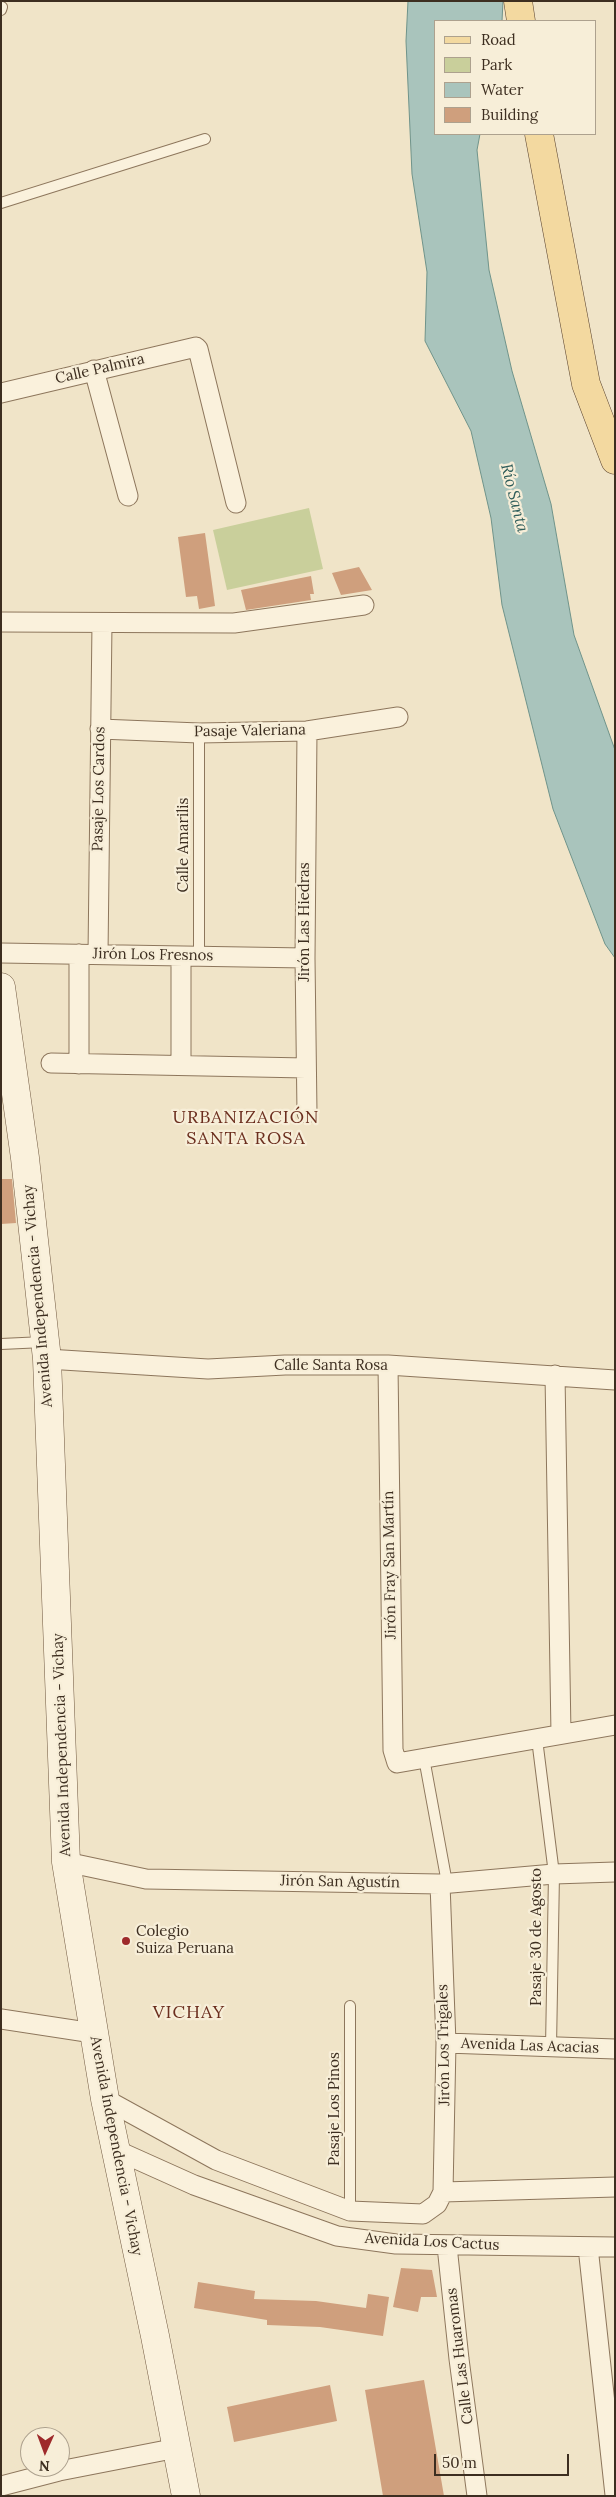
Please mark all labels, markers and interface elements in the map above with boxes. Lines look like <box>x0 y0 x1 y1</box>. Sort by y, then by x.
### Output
legend <box>434 20 596 135</box>
text: Road <box>481 30 516 49</box>
text: Park <box>481 55 512 74</box>
text: Water <box>481 80 523 99</box>
text: Building <box>481 105 538 124</box>
street label: Calle Palmira <box>54 350 146 388</box>
water label: Río Santa <box>496 462 532 534</box>
street label: Pasaje Valeriana <box>194 721 306 741</box>
street label: Pasaje Los Cardos <box>89 726 109 852</box>
street label: Calle Amarilis <box>175 798 193 892</box>
street label: Jirón Las Hiedras <box>296 862 314 982</box>
street label: Jirón Los Fresnos <box>92 945 214 965</box>
district label: URBANIZACIÓN SANTA ROSA <box>171 1107 321 1150</box>
street label: Avenida Independencia - Vichay <box>19 1184 57 1408</box>
street label: Calle Santa Rosa <box>274 1357 388 1375</box>
street label: Jirón Fray San Martín <box>380 1491 400 1639</box>
street label: Avenida Independencia - Vichay <box>49 1633 75 1857</box>
street label: Pasaje 30 de Agosto <box>528 1868 546 2006</box>
street label: Jirón San Agustín <box>280 1872 400 1892</box>
place label: Colegio Suiza Peruana <box>136 1923 234 1958</box>
marker: Colegio Suiza Peruana <box>120 1935 132 1947</box>
street label: Jirón Los Trigales <box>434 1984 454 2106</box>
district label: VICHAY <box>152 2002 226 2024</box>
street label: Avenida Independencia - Vichay <box>86 2035 146 2257</box>
street label: Avenida Las Acacias <box>461 2035 599 2057</box>
street label: Pasaje Los Pinos <box>326 2052 344 2166</box>
street label: Avenida Los Cactus <box>364 2229 500 2255</box>
street label: Calle Las Huaromas <box>443 2287 477 2425</box>
north arrow <box>20 2427 70 2477</box>
scale bar <box>436 2444 571 2476</box>
text: 50 m <box>442 2453 477 2472</box>
text: N <box>39 2457 50 2475</box>

